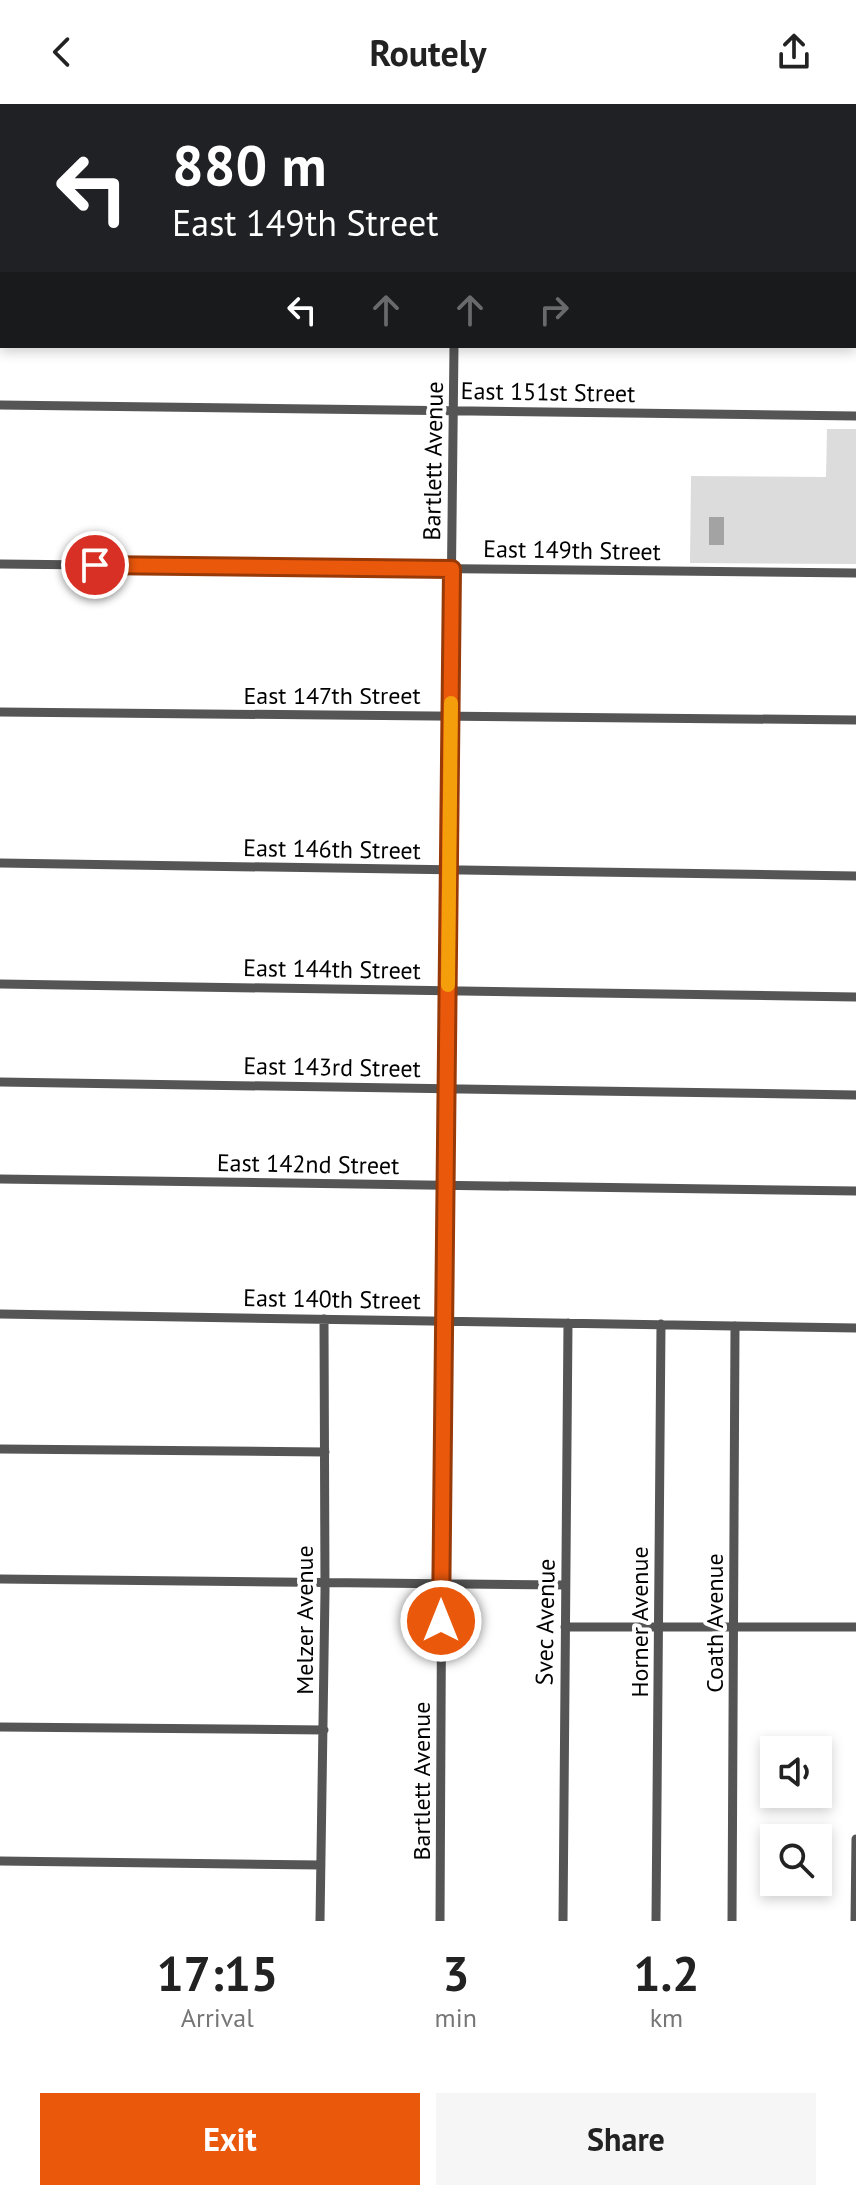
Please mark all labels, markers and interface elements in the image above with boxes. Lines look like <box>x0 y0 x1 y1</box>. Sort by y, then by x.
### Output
text: Routely <box>369 29 487 76</box>
icon: back <box>40 30 84 74</box>
icon: share <box>772 30 816 74</box>
text: 880 m <box>172 129 327 201</box>
icon: left <box>40 136 144 240</box>
text: East 149th Street <box>172 199 438 246</box>
icon: left <box>280 288 324 332</box>
icon: ahead <box>364 288 408 332</box>
icon: ahead <box>448 288 492 332</box>
icon: right <box>532 288 576 332</box>
street label: East 151st Street <box>460 375 636 409</box>
street label: Bartlett Avenue <box>416 381 450 541</box>
pin <box>61 531 129 599</box>
street label: East 149th Street <box>483 533 661 567</box>
icon: arrive <box>73 543 117 587</box>
street label: East 147th Street <box>243 680 421 711</box>
street label: East 146th Street <box>243 832 421 866</box>
street label: East 144th Street <box>243 952 421 986</box>
street label: East 143rd Street <box>243 1050 421 1084</box>
street label: East 142nd Street <box>217 1147 399 1181</box>
street label: East 140th Street <box>243 1282 421 1316</box>
street label: Melzer Avenue <box>289 1545 320 1695</box>
street label: Horner Avenue <box>624 1546 655 1698</box>
street label: Coath Avenue <box>699 1553 730 1693</box>
street label: Svec Avenue <box>528 1558 562 1686</box>
position arrow <box>399 1579 483 1663</box>
street label: Bartlett Avenue <box>406 1702 437 1861</box>
map controls <box>760 1736 832 1896</box>
button: sound <box>760 1736 832 1808</box>
button: search <box>760 1824 832 1896</box>
text: 17:15 <box>156 1942 278 2004</box>
text: 3 <box>442 1942 469 2004</box>
text: 1.2 <box>633 1942 700 2004</box>
text: Arrival <box>181 2001 254 2034</box>
text: min <box>435 2001 477 2034</box>
text: km <box>650 2001 683 2034</box>
button: Exit <box>40 2093 420 2185</box>
button: Share <box>436 2093 816 2185</box>

